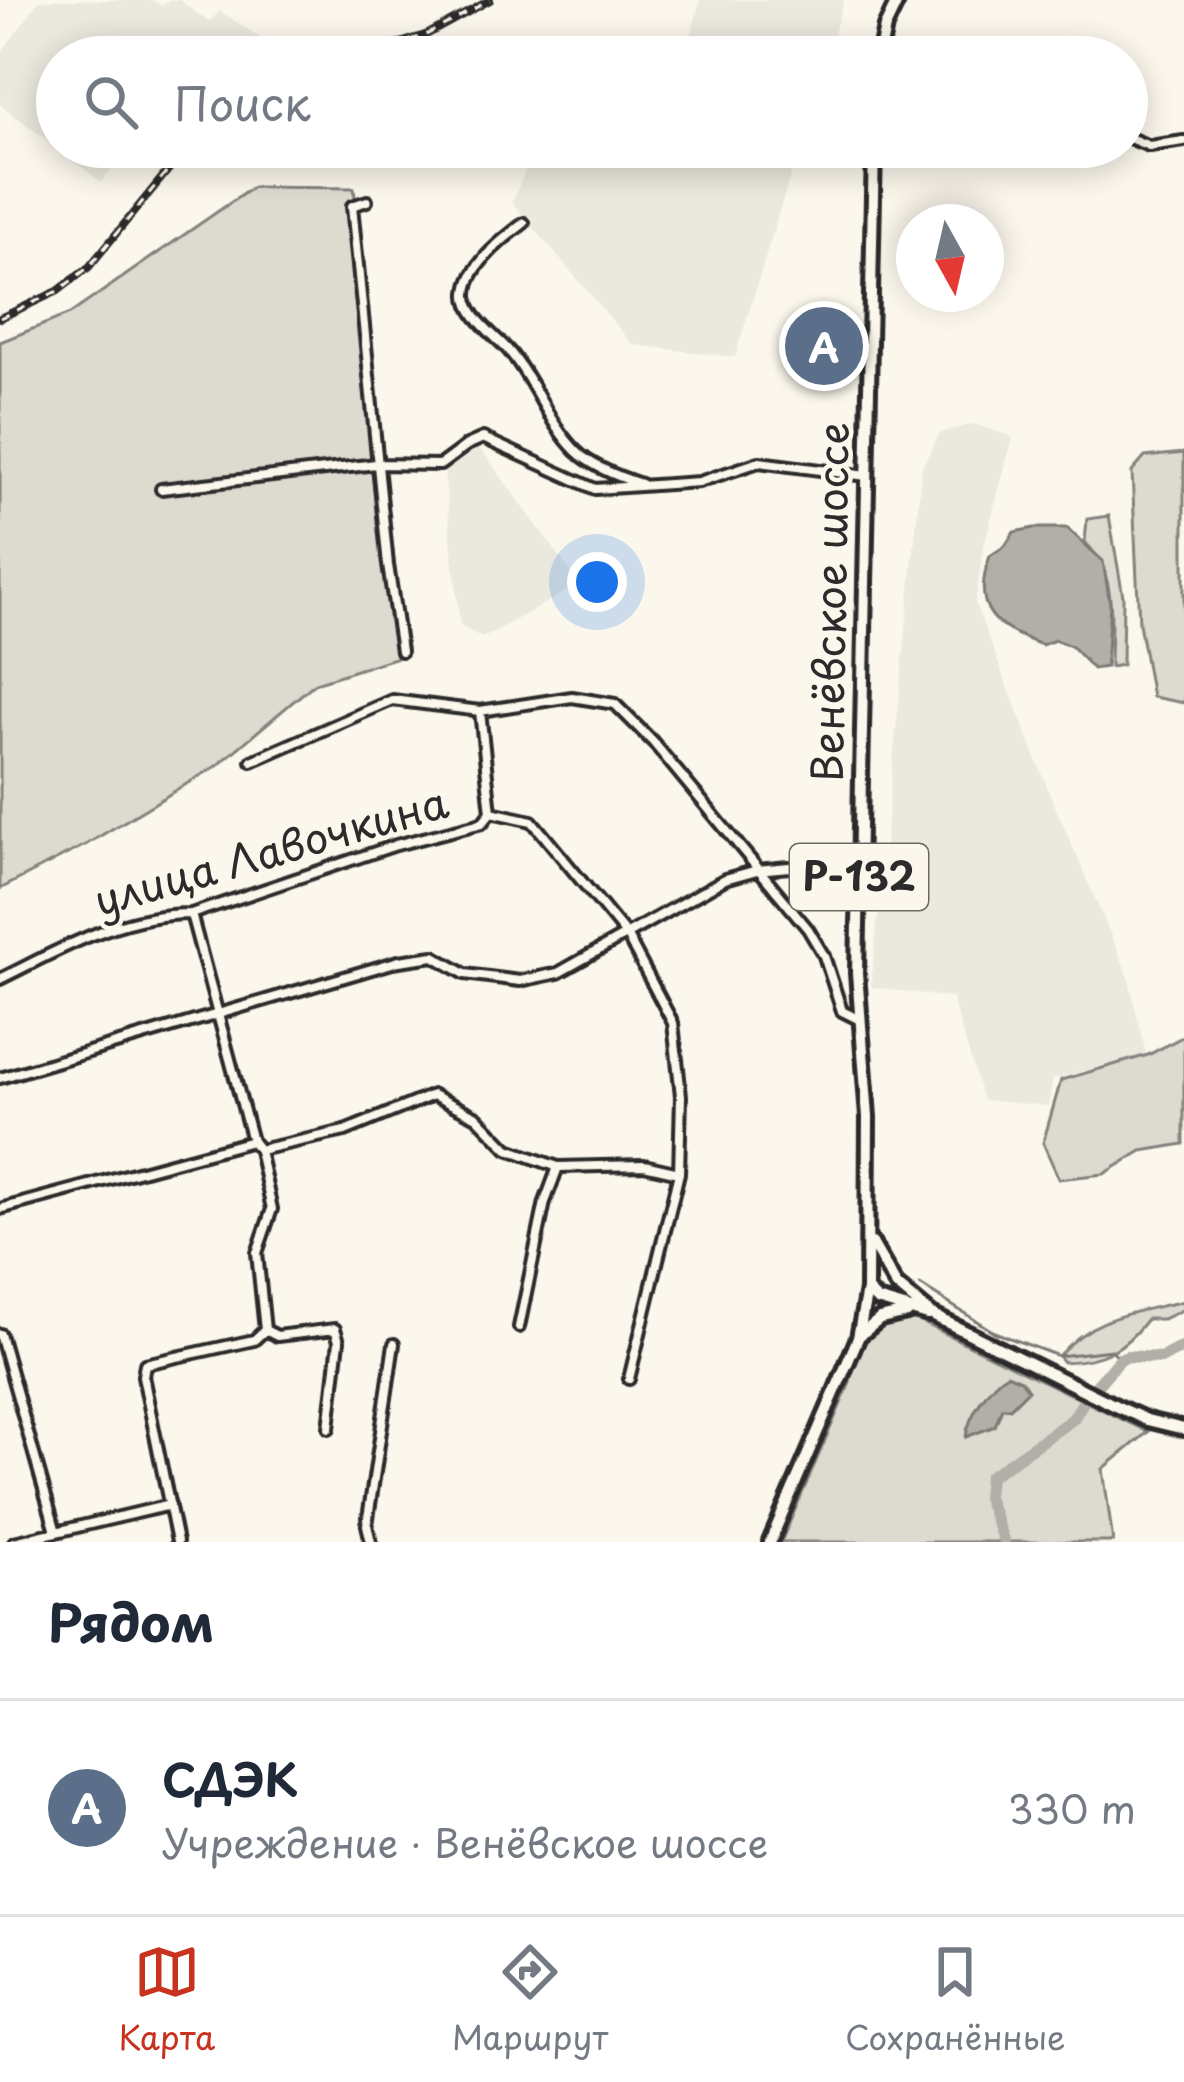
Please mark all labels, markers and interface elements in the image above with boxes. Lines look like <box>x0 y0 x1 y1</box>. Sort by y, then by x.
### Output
search box <box>36 36 1148 168</box>
text: Поиск <box>174 68 311 136</box>
icon: search <box>78 69 144 135</box>
north arrow <box>896 204 1004 312</box>
pin: A <box>785 301 863 391</box>
street label: Венёвское шоссе <box>794 422 863 782</box>
your location <box>567 552 627 612</box>
street label: улица Лавочкина <box>86 769 455 930</box>
road number: Р-132 <box>790 844 928 910</box>
text: Рядом <box>48 1582 214 1659</box>
text: СДЭК <box>162 1744 298 1812</box>
text: A <box>72 1778 102 1837</box>
text: 330 m <box>1008 1778 1136 1837</box>
text: Учреждение · Венёвское шоссе <box>162 1812 768 1871</box>
tab: Карта <box>118 1939 215 2061</box>
tab: Маршрут <box>452 1939 608 2061</box>
tab: Сохранённые <box>845 1939 1066 2061</box>

